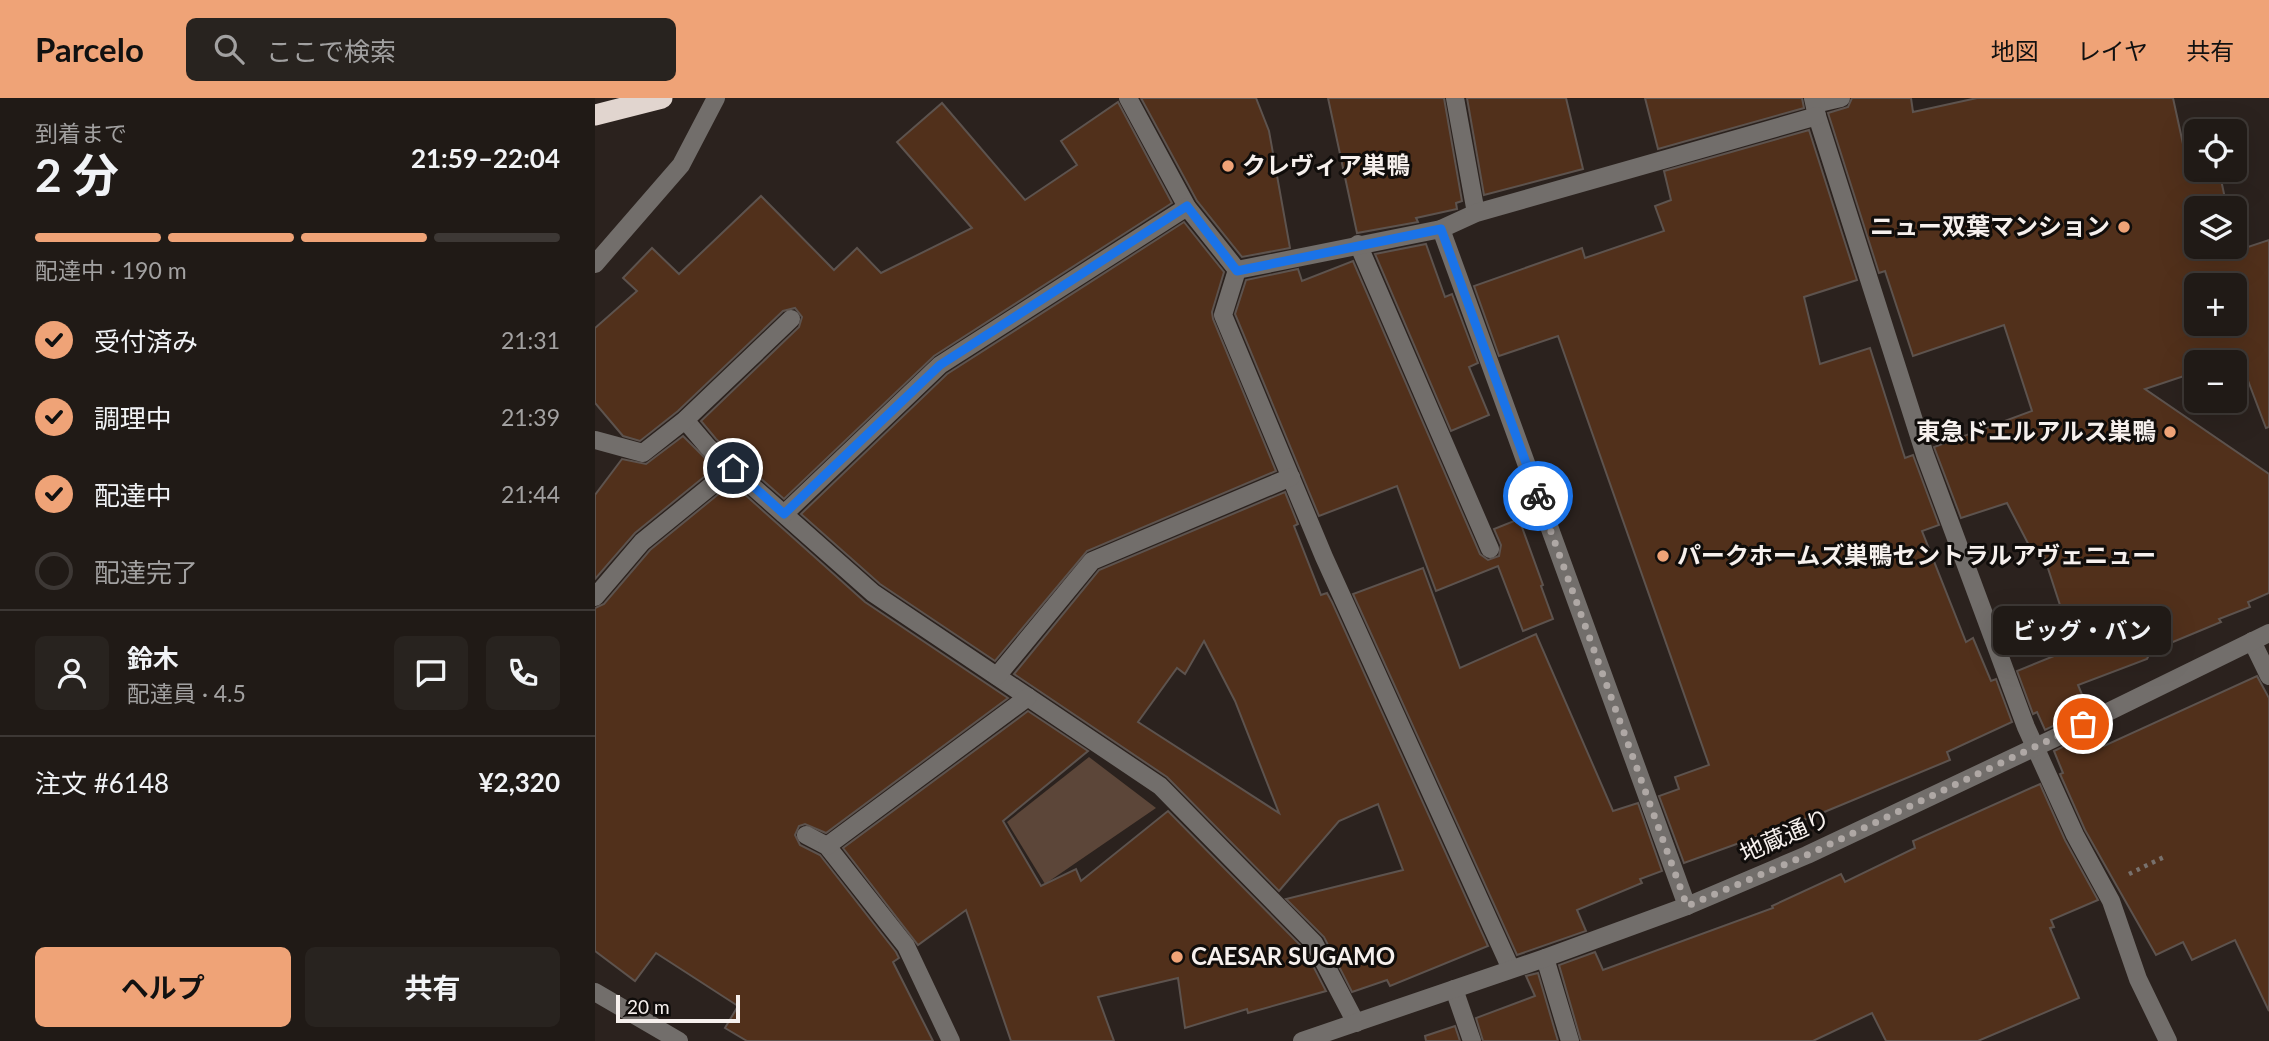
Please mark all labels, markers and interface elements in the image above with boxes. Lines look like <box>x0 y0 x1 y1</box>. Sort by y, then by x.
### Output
search box <box>186 18 676 81</box>
text: Parcelo <box>35 29 144 69</box>
icon: search <box>210 30 248 68</box>
text: ここで検索 <box>266 35 396 67</box>
text: 地図 <box>1991 36 2039 65</box>
text: レイヤ <box>2077 36 2148 65</box>
text: 共有 <box>2186 36 2234 65</box>
text: 到着まで <box>35 119 127 147</box>
map controls <box>2184 119 2247 413</box>
button: locate <box>2184 119 2247 182</box>
text: 21:59–22:04 <box>411 142 560 174</box>
text: 2 分 <box>35 147 119 202</box>
place label: クレヴィア巣鴨 <box>1242 150 1410 179</box>
marker: クレヴィア巣鴨 <box>1220 158 1236 174</box>
button: layers <box>2184 196 2247 259</box>
place label: ニュー双葉マンション <box>1870 211 2110 240</box>
marker: ニュー双葉マンション <box>2116 219 2132 235</box>
text: 配達中 · 190 m <box>35 256 187 284</box>
button: + <box>2184 273 2247 336</box>
icon: check <box>35 321 73 359</box>
text: 受付済み <box>94 325 198 357</box>
text: 21:31 <box>501 326 560 354</box>
button: − <box>2184 350 2247 413</box>
icon: check <box>35 398 73 436</box>
text: 調理中 <box>94 402 172 434</box>
text: 21:39 <box>501 403 560 431</box>
place label: 東急ドエルアルス巣鴨 <box>1916 416 2156 445</box>
marker: 東急ドエルアルス巣鴨 <box>2162 424 2178 440</box>
pin <box>703 438 763 498</box>
icon: home <box>714 449 752 487</box>
courier <box>1503 461 1573 531</box>
icon: check <box>35 475 73 513</box>
icon: bike <box>1519 477 1557 515</box>
text: 配達中 <box>94 479 172 511</box>
text: 21:44 <box>501 480 560 508</box>
place label: パークホームズ巣鴨セントラルアヴェニュー <box>1677 540 2156 569</box>
marker: パークホームズ巣鴨セントラルアヴェニュー <box>1655 548 1671 564</box>
text: 配達完了 <box>94 556 198 588</box>
callout: ビッグ・バン <box>1994 605 2172 654</box>
text: ビッグ・バン <box>2012 616 2152 644</box>
button: person <box>35 636 109 710</box>
button: chat <box>394 636 468 710</box>
button: phone <box>486 636 560 710</box>
text: 鈴木 <box>127 642 179 674</box>
text: 配達員 · 4.5 <box>127 679 246 707</box>
pin <box>2053 694 2113 754</box>
icon: bag <box>2064 705 2102 743</box>
text: ¥2,320 <box>479 766 560 798</box>
text: 注文 #6148 <box>35 767 169 799</box>
street label: 地蔵通り <box>1735 802 1834 867</box>
place label: CAESAR SUGAMO <box>1191 941 1395 970</box>
button: ヘルプ <box>35 947 291 1027</box>
button: 共有 <box>305 947 560 1027</box>
marker: CAESAR SUGAMO <box>1169 949 1185 965</box>
scale bar <box>616 992 740 1024</box>
text: 20 m <box>627 995 670 1018</box>

